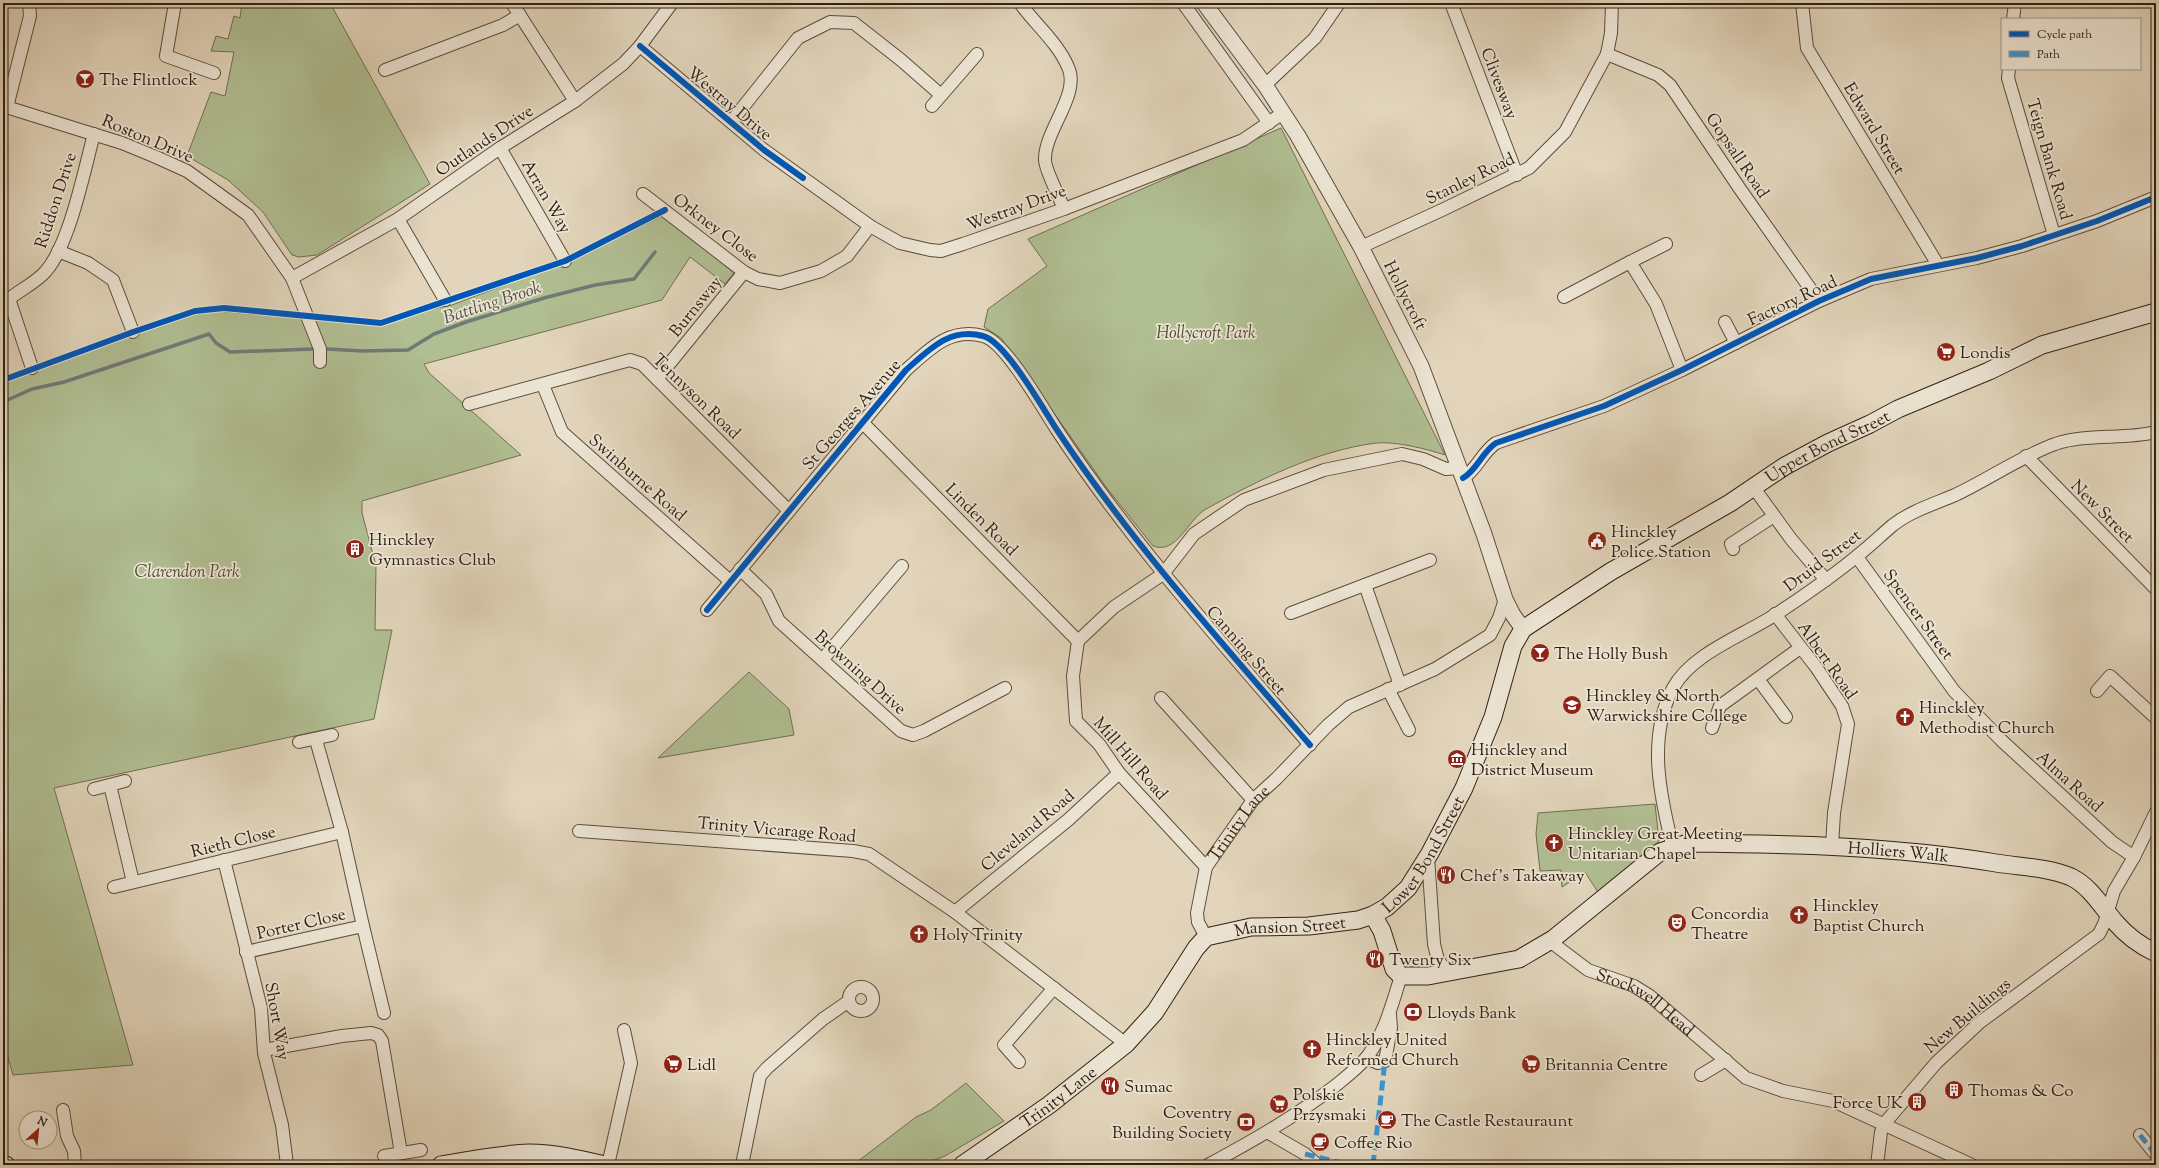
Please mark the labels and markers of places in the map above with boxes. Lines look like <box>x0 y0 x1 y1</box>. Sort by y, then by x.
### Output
bar icon: The Flintlock <box>74 68 96 90</box>
place label: The Flintlock <box>99 69 198 93</box>
supermarket icon: Londis <box>1935 341 1957 363</box>
place label: Londis <box>1960 342 2011 366</box>
place label: Hinckley Police Station <box>1611 521 1711 565</box>
place label: Hinckley Gymnastics Club <box>369 529 496 573</box>
public building icon: Hinckley Police Station <box>1586 530 1608 552</box>
building icon: Hinckley Gymnastics Club <box>344 538 366 560</box>
bar icon: The Holly Bush <box>1529 642 1551 664</box>
place label: The Holly Bush <box>1554 643 1669 667</box>
place label: Hinckley & North Warwickshire College <box>1586 685 1747 729</box>
school or university icon: Hinckley & North Warwickshire College <box>1561 694 1583 716</box>
place label: Hinckley Methodist Church <box>1919 697 2055 741</box>
church icon: Hinckley Methodist Church <box>1894 706 1916 728</box>
place label: Hinckley and District Museum <box>1471 739 1594 783</box>
museum icon: Hinckley and District Museum <box>1446 748 1468 770</box>
place label: Hinckley Great Meeting Unitarian Chapel <box>1568 823 1743 867</box>
church icon: Hinckley Great Meeting Unitarian Chapel <box>1543 832 1565 854</box>
restaurant icon: Chef's Takeaway <box>1435 864 1457 886</box>
place label: Chef's Takeaway <box>1460 865 1585 889</box>
place label: Hinckley Baptist Church <box>1813 895 1925 939</box>
place label: Concordia Theatre <box>1691 903 1769 947</box>
church icon: Hinckley Baptist Church <box>1788 904 1810 926</box>
theatre icon: Concordia Theatre <box>1666 912 1688 934</box>
church icon: Holy Trinity <box>908 923 930 945</box>
place label: Holy Trinity <box>933 924 1024 948</box>
restaurant icon: Twenty Six <box>1364 948 1386 970</box>
place label: Twenty Six <box>1389 949 1472 973</box>
bank icon: Lloyds Bank <box>1402 1001 1424 1023</box>
place label: Lloyds Bank <box>1427 1002 1517 1026</box>
place label: Hinckley United Reformed Church <box>1326 1029 1459 1073</box>
church icon: Hinckley United Reformed Church <box>1301 1038 1323 1060</box>
supermarket icon: Lidl <box>662 1053 684 1075</box>
supermarket icon: Britannia Centre <box>1520 1053 1542 1075</box>
place label: Lidl <box>687 1054 717 1078</box>
place label: Britannia Centre <box>1545 1054 1668 1078</box>
restaurant icon: Sumac <box>1099 1075 1121 1097</box>
place label: Sumac <box>1124 1076 1174 1100</box>
building icon: Thomas & Co <box>1943 1079 1965 1101</box>
place label: Thomas & Co <box>1968 1080 2074 1104</box>
place label: Polskie Przysmaki <box>1293 1084 1366 1128</box>
building icon: Force UK <box>1906 1091 1928 1113</box>
place label: Force UK <box>1833 1092 1903 1116</box>
supermarket icon: Polskie Przysmaki <box>1268 1093 1290 1115</box>
place label: Coventry Building Society <box>1112 1102 1233 1146</box>
cafe icon: The Castle Restauraunt <box>1376 1109 1398 1131</box>
place label: The Castle Restauraunt <box>1401 1110 1573 1134</box>
bank icon: Coventry Building Society <box>1235 1111 1257 1133</box>
cafe icon: Coffee Rio <box>1309 1131 1331 1153</box>
place label: Coffee Rio <box>1334 1132 1412 1156</box>

